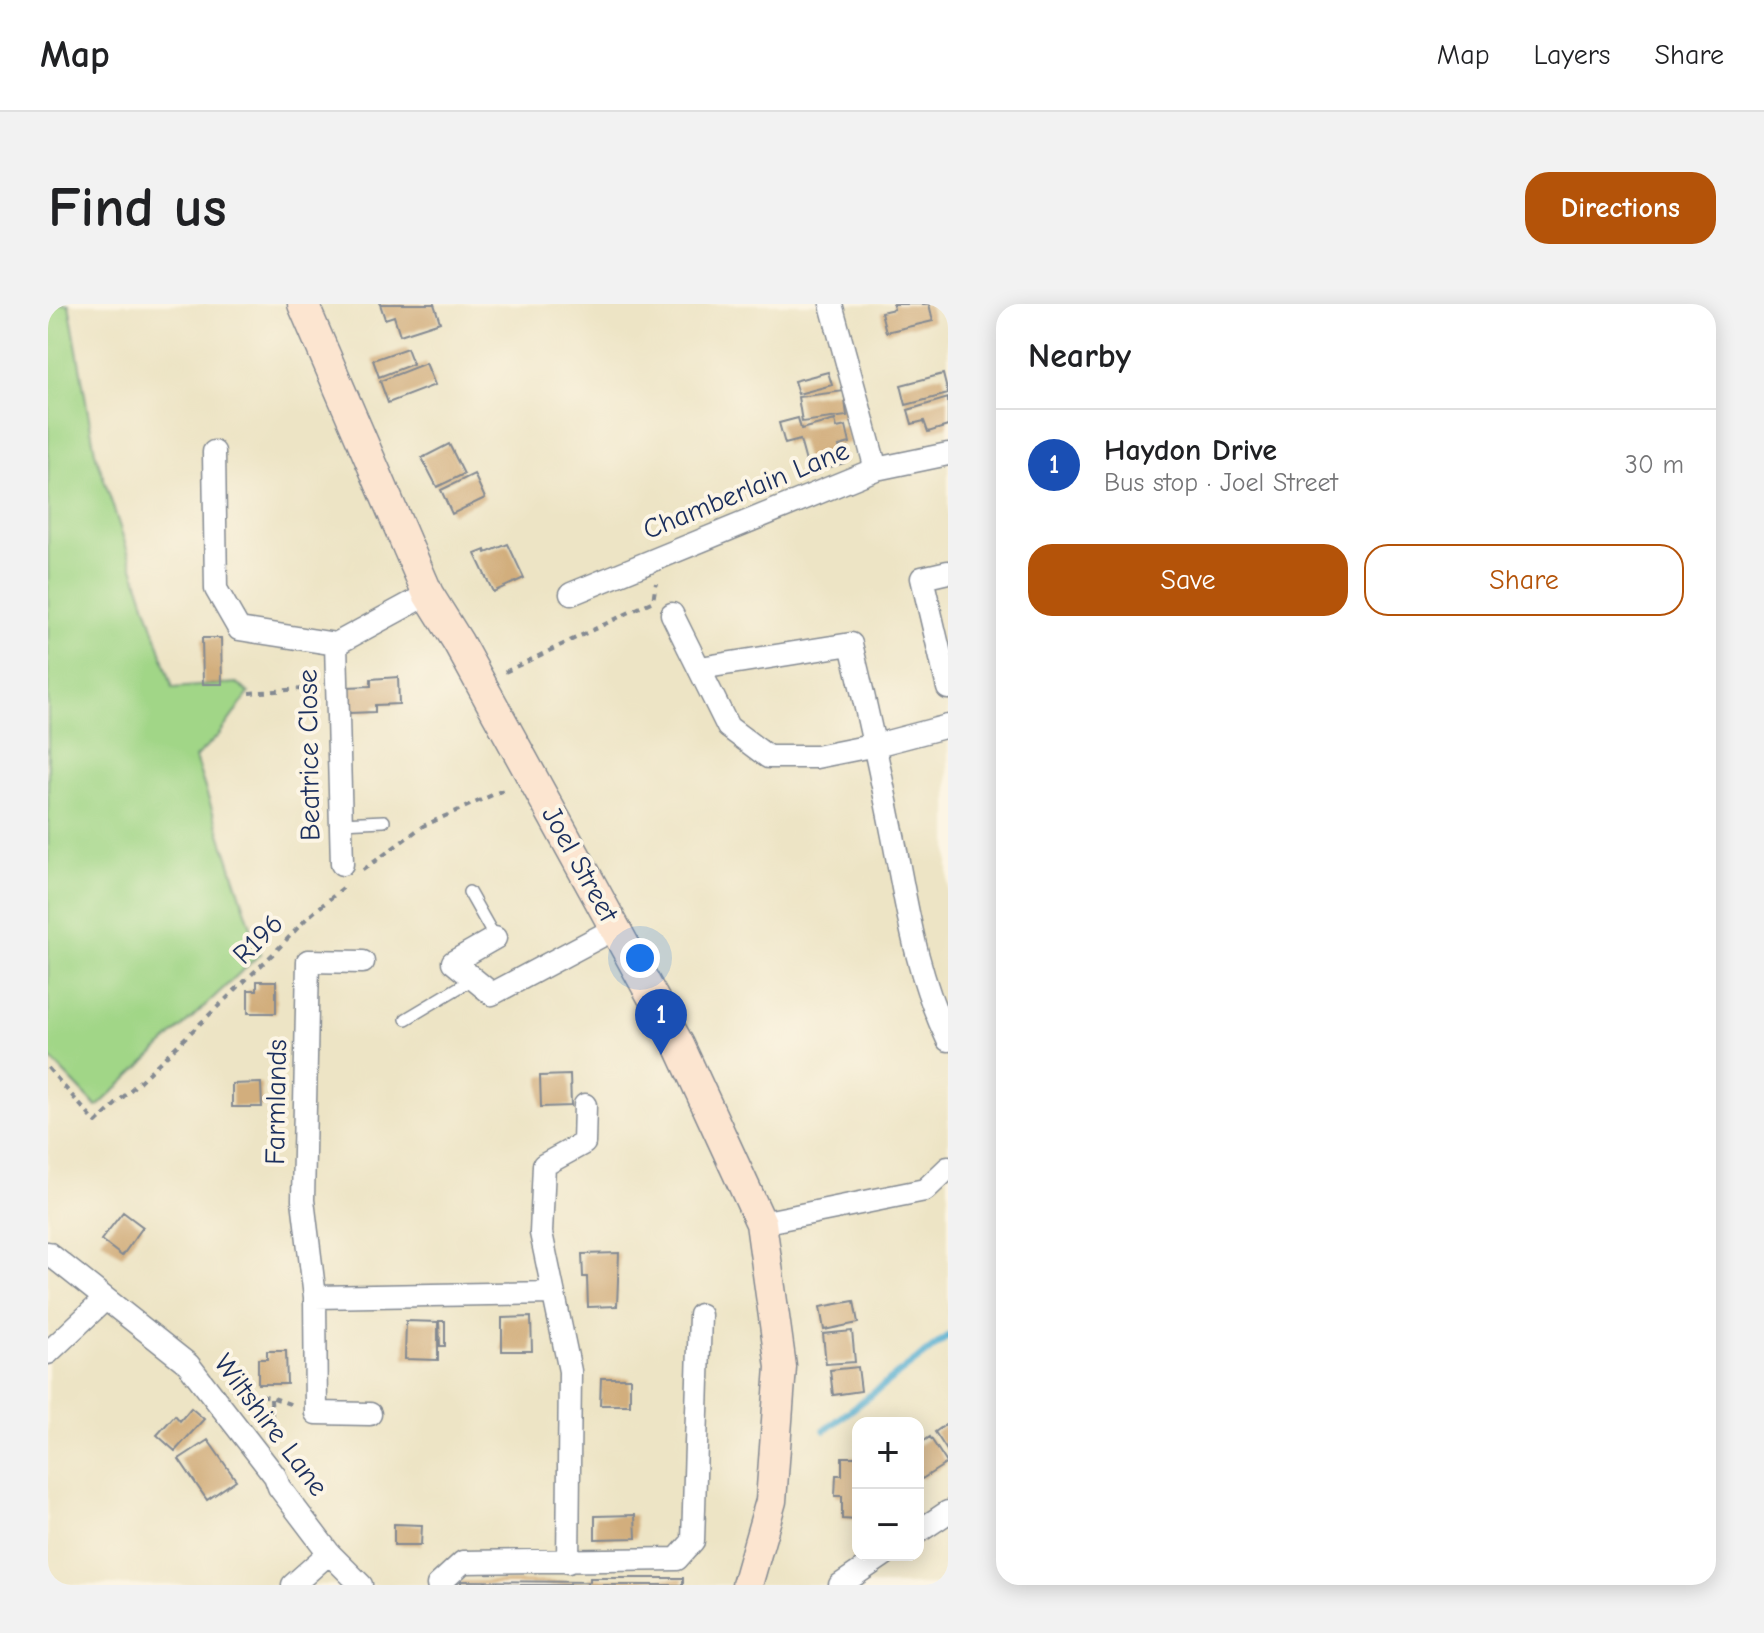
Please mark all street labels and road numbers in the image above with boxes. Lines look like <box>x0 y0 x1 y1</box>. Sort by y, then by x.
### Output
street label: Chamberlain Lane <box>638 434 854 546</box>
street label: Beatrice Close <box>292 669 326 841</box>
street label: Joel Street <box>535 801 625 928</box>
street label: R196 <box>226 907 290 971</box>
street label: Farmlands <box>259 1039 293 1165</box>
street label: Wiltshire Lane <box>207 1348 335 1502</box>

